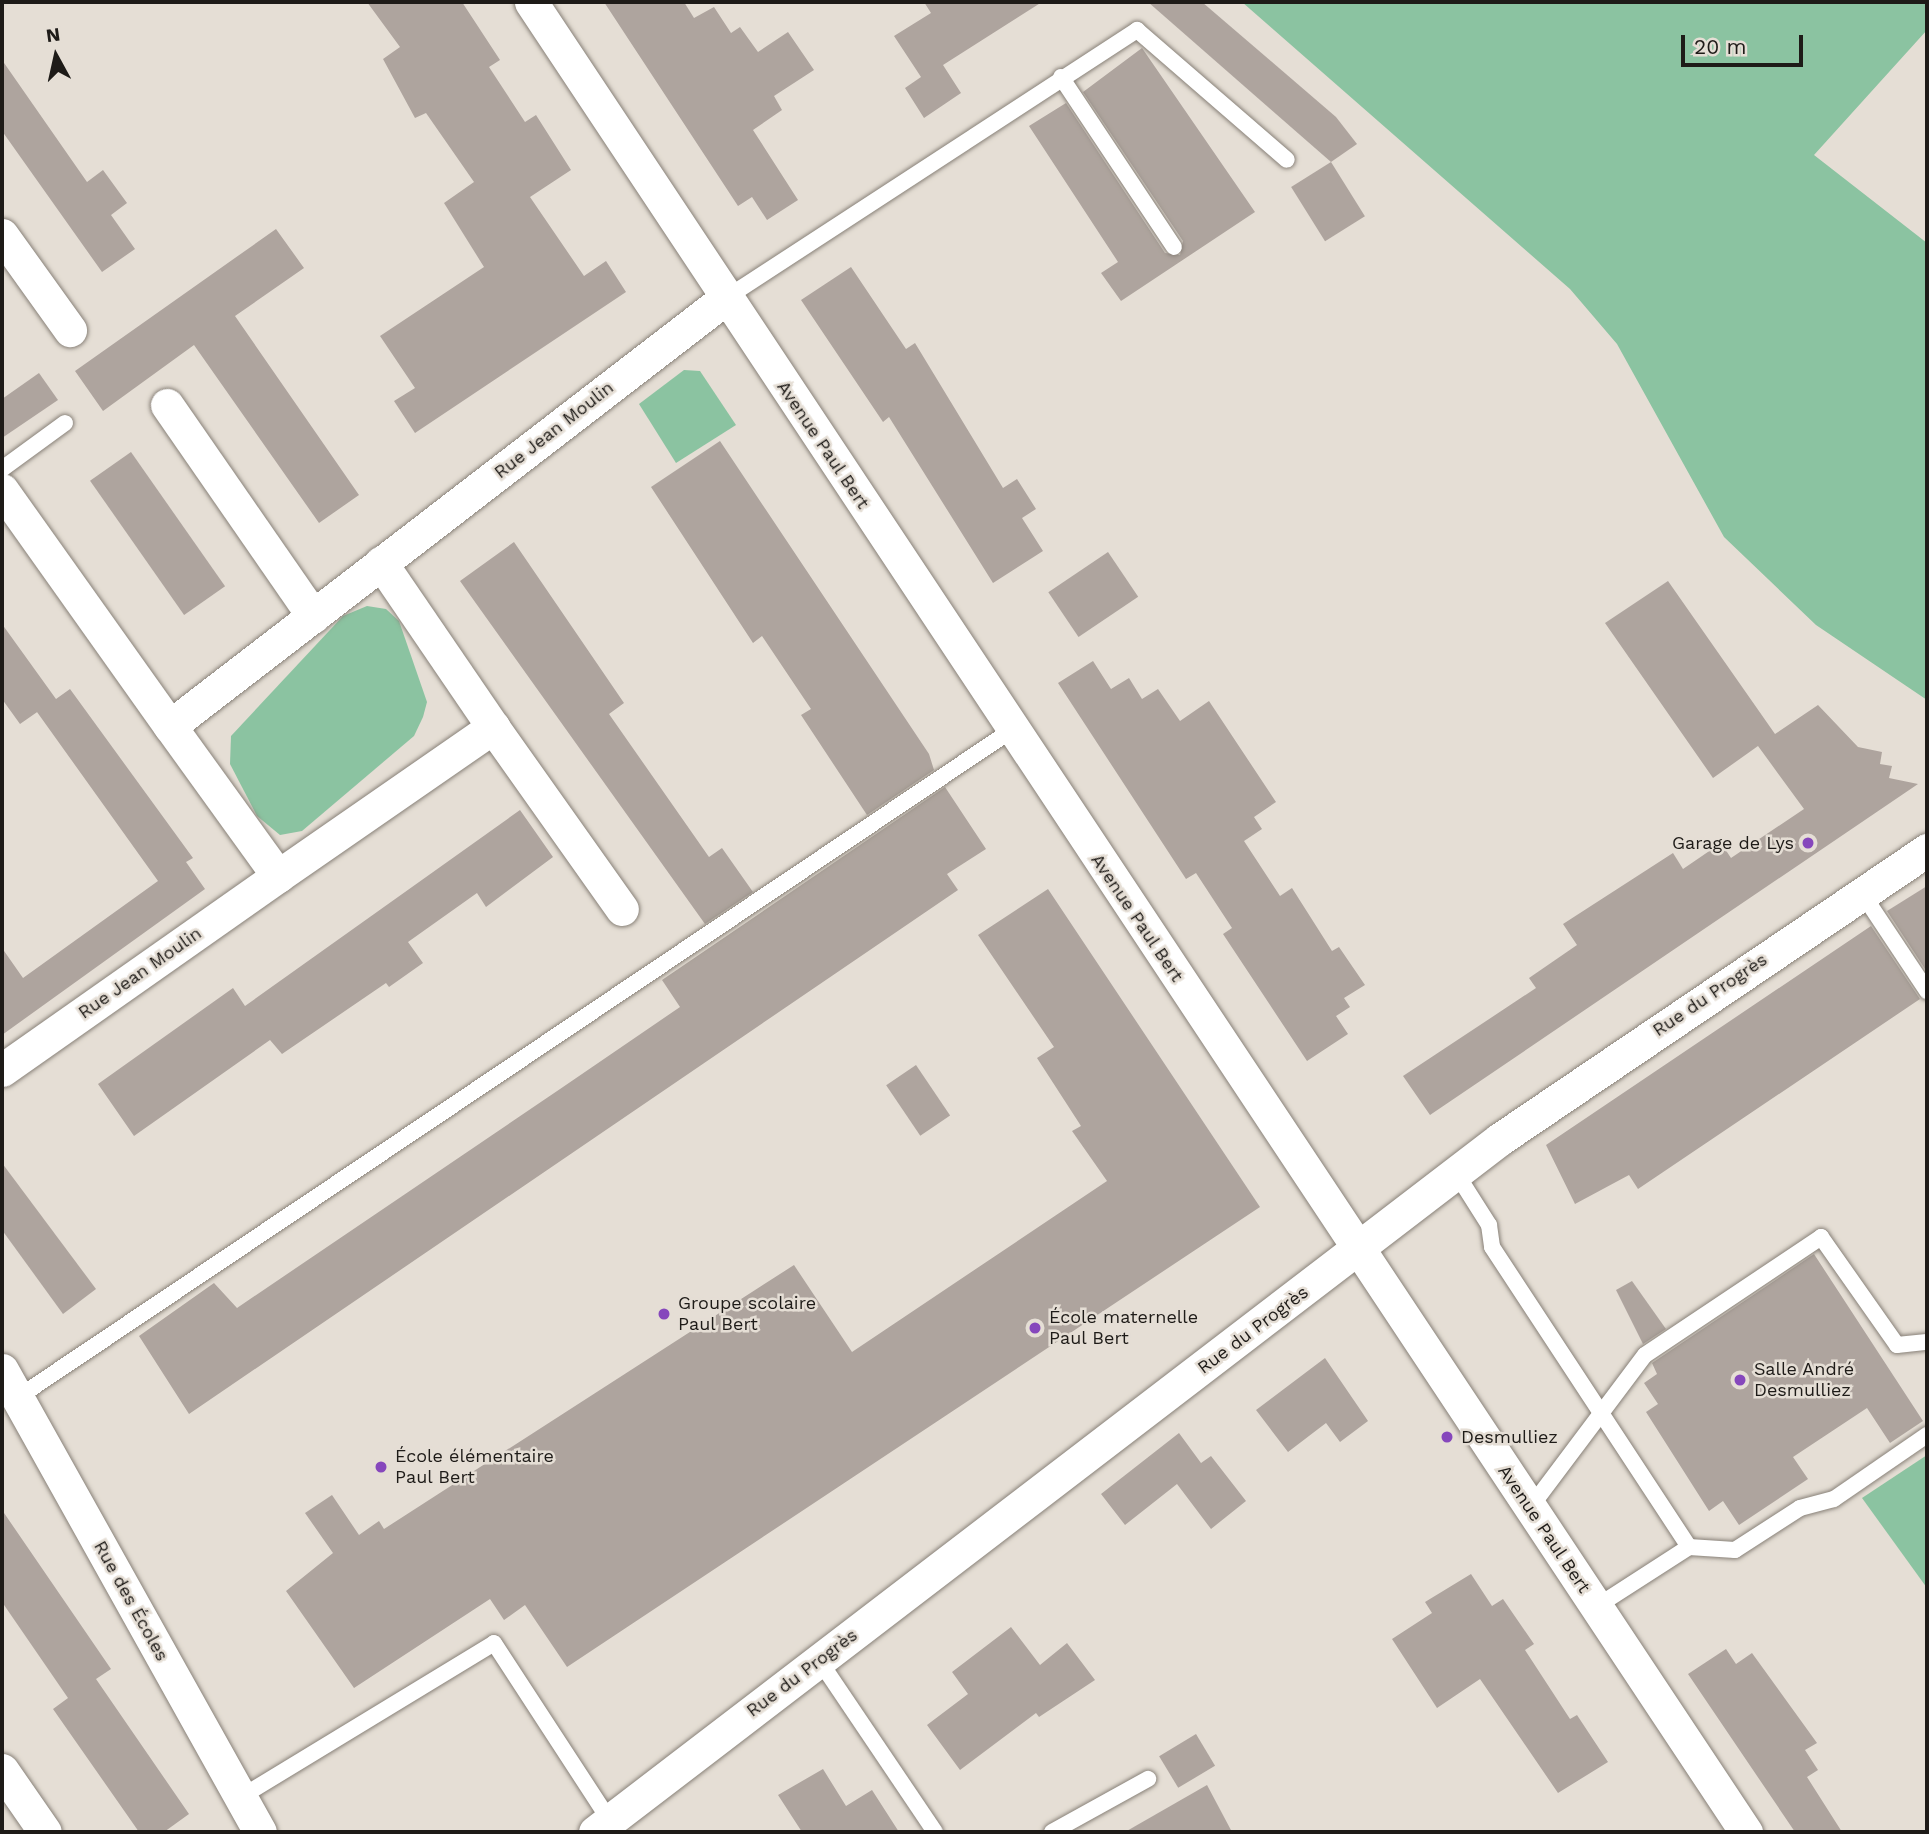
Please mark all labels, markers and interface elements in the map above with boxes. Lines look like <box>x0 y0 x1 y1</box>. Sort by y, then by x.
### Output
north arrow <box>21 21 91 91</box>
scale bar <box>1684 21 1806 65</box>
text: N <box>44 22 62 47</box>
text: 20 m <box>1694 34 1746 59</box>
street label: Rue Jean Moulin <box>490 377 618 483</box>
street label: Avenue Paul Bert <box>772 377 874 513</box>
place label: Garage de Lys <box>1672 832 1794 854</box>
marker: Garage de Lys <box>1800 835 1816 851</box>
street label: Avenue Paul Bert <box>1086 850 1188 986</box>
street label: Rue Jean Moulin <box>74 922 206 1024</box>
street label: Rue du Progrès <box>1649 949 1771 1041</box>
street label: Rue du Progrès <box>1193 1281 1313 1379</box>
place label: Groupe scolaire Paul Bert <box>678 1293 816 1336</box>
marker: Groupe scolaire Paul Bert <box>656 1306 672 1322</box>
place label: École maternelle Paul Bert <box>1049 1307 1198 1350</box>
marker: École maternelle Paul Bert <box>1027 1320 1043 1336</box>
place label: Salle André Desmulliez <box>1754 1359 1855 1402</box>
marker: Salle André Desmulliez <box>1732 1372 1748 1388</box>
place label: Desmulliez <box>1461 1426 1558 1448</box>
marker: Desmulliez <box>1439 1429 1455 1445</box>
place label: École élémentaire Paul Bert <box>395 1446 554 1488</box>
marker: École élémentaire Paul Bert <box>373 1459 389 1475</box>
street label: Avenue Paul Bert <box>1493 1461 1595 1597</box>
street label: Rue des Écoles <box>89 1537 173 1665</box>
street label: Rue du Progrès <box>742 1624 862 1722</box>

